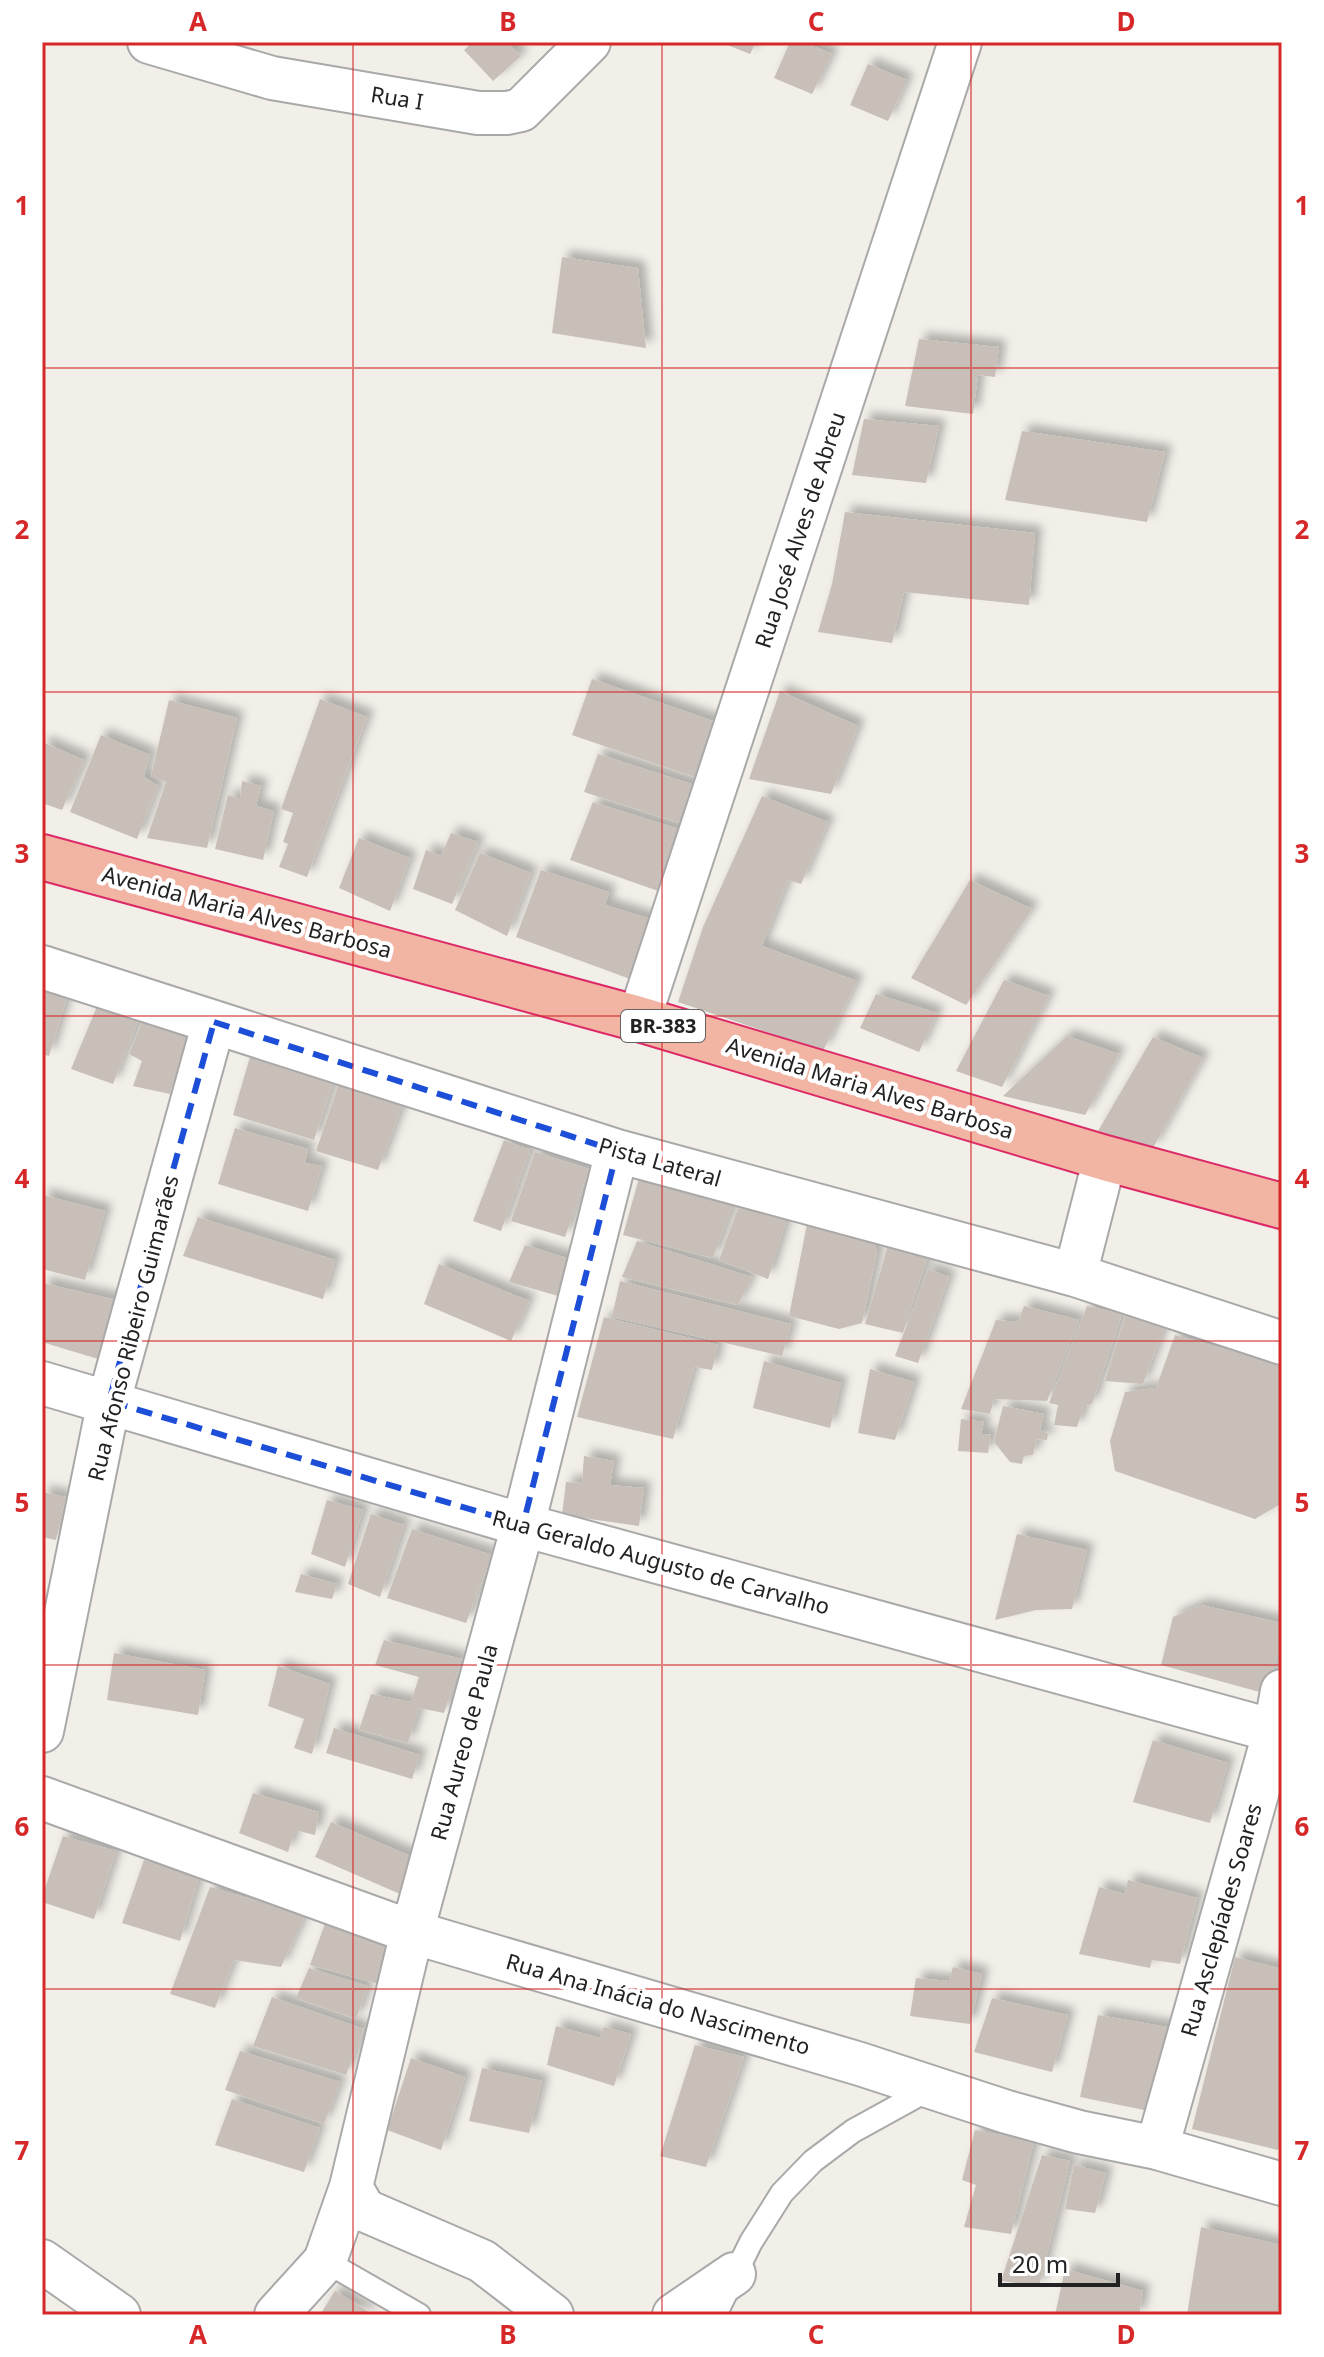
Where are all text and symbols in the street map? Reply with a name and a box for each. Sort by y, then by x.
text: A [189,3,207,39]
text: B [499,3,517,39]
text: C [808,3,824,39]
text: D [1116,3,1136,39]
street label: Rua I [369,78,426,116]
text: 1 [15,187,29,223]
text: 1 [1295,187,1309,223]
street label: Rua José Alves de Abreu [747,408,851,652]
text: 2 [15,511,30,547]
text: 2 [1295,511,1310,547]
text: 3 [15,835,29,871]
text: 3 [1295,835,1309,871]
street label: Avenida Maria Alves Barbosa [99,858,395,964]
road number: BR-383 [621,1010,705,1042]
street label: Avenida Maria Alves Barbosa [723,1029,1017,1145]
street label: Pista Lateral [595,1129,725,1193]
text: 4 [15,1160,30,1196]
text: 4 [1295,1160,1310,1196]
street label: Rua Afonso Ribeiro Guimarães [79,1172,185,1484]
text: 5 [15,1484,29,1520]
text: 5 [1295,1484,1309,1520]
street label: Rua Geraldo Augusto de Carvalho [489,1501,833,1621]
street label: Rua Aureo de Paula [422,1640,504,1843]
street label: Rua Asclepíades Soares [1172,1799,1268,2040]
text: 6 [15,1808,30,1844]
text: 6 [1295,1808,1310,1844]
street label: Rua Ana Inácia do Nascimento [503,1945,814,2061]
text: 7 [15,2132,30,2168]
text: 7 [1295,2132,1310,2168]
scale bar [1000,2237,1118,2287]
text: 20 m [1012,2247,1068,2280]
text: A [189,2316,207,2352]
text: B [499,2316,517,2352]
text: C [808,2316,824,2352]
text: D [1116,2316,1136,2352]

